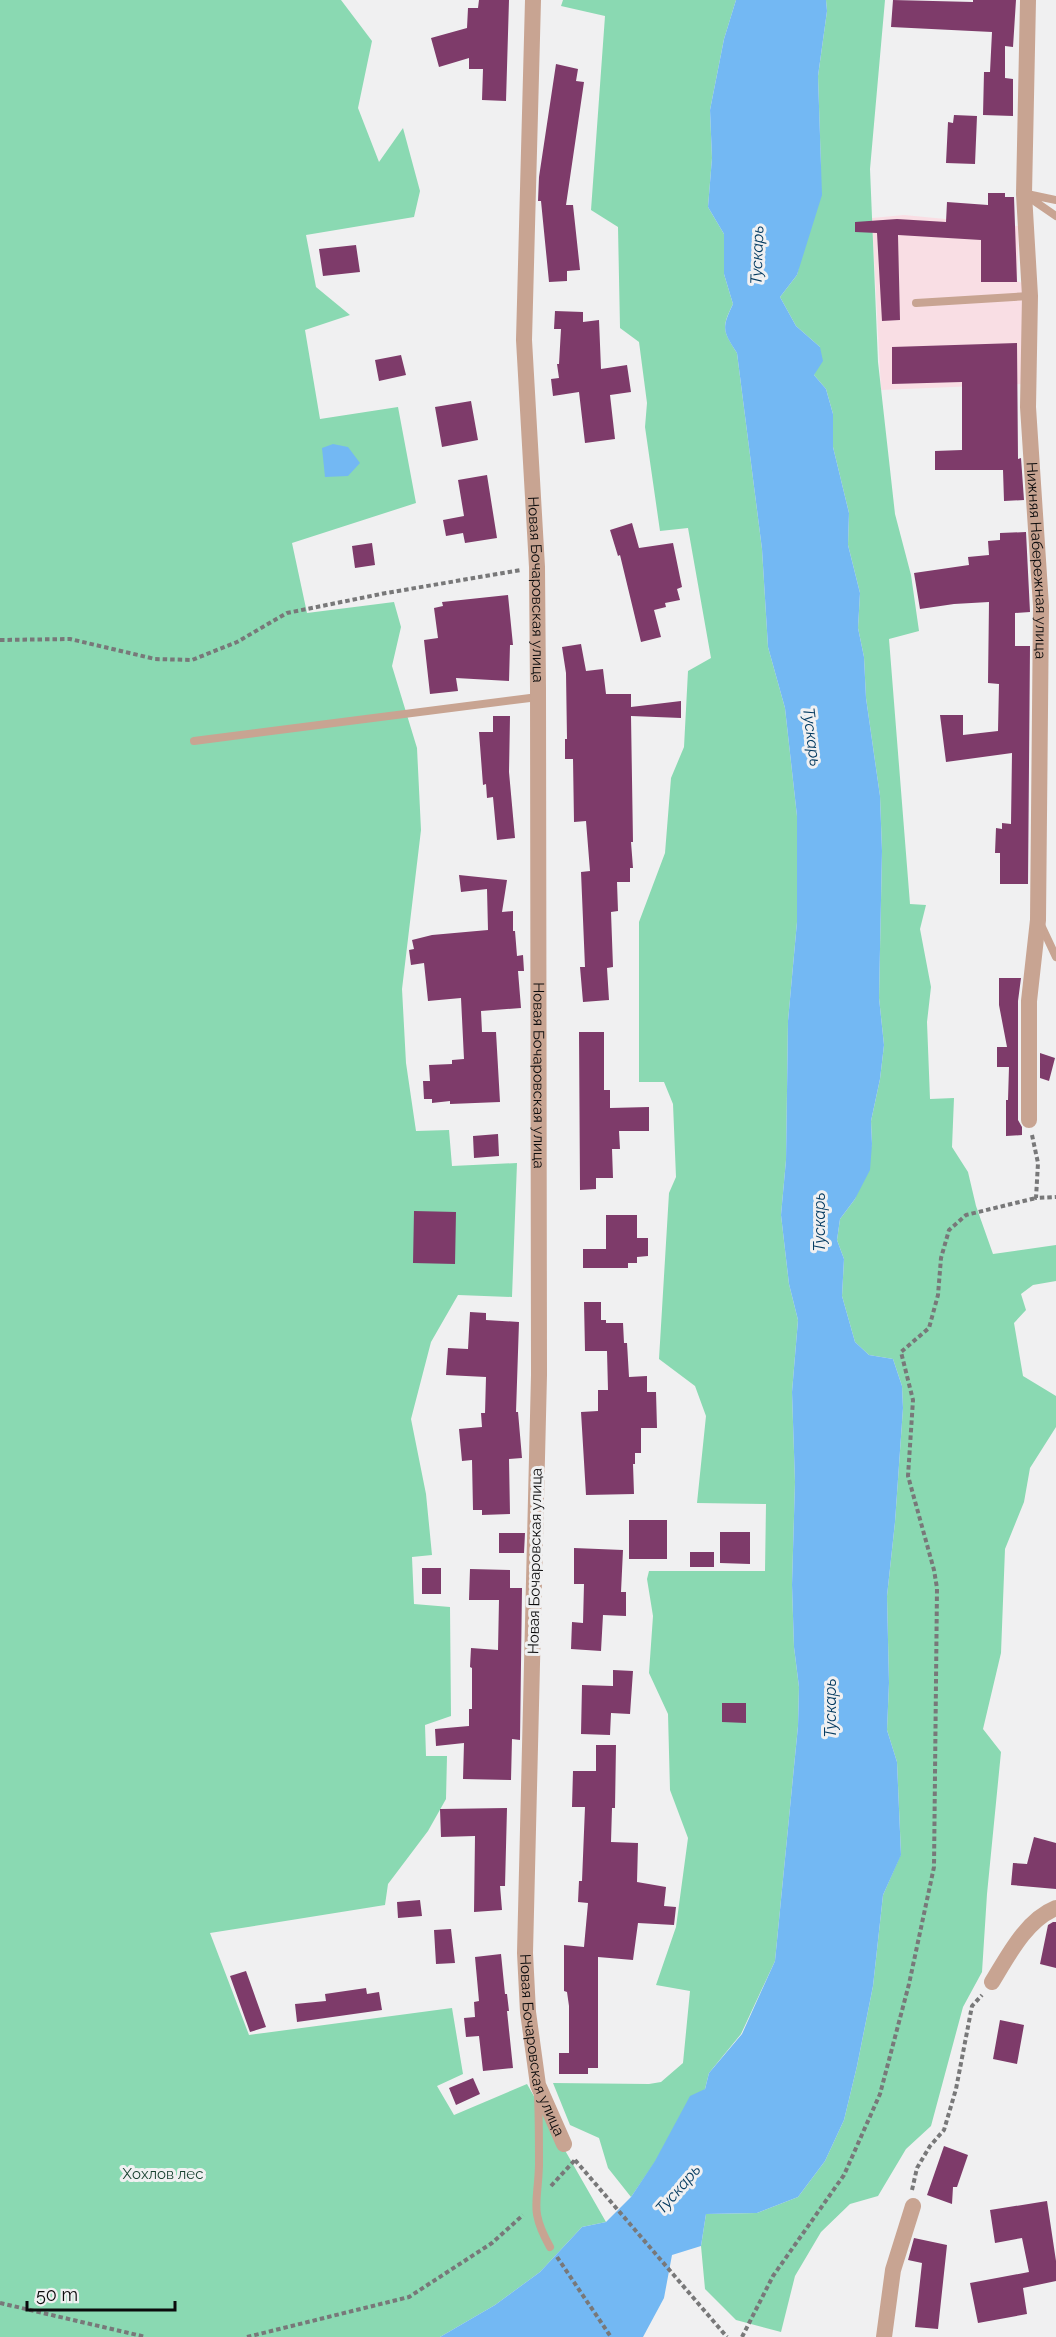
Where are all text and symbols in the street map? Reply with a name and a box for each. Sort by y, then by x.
water label: Тускарь [746,225,768,285]
street label: Нижняя Набережная улица [1023,461,1050,659]
street label: Новая Бочаровская улица [524,496,547,683]
water label: Тускарь [799,706,825,768]
street label: Новая Бочаровская улица [529,982,548,1169]
water label: Тускарь [810,1192,829,1252]
street label: Новая Бочаровская улица [524,1468,546,1654]
water label: Тускарь [821,1678,840,1738]
street label: Новая Бочаровская улица [516,1954,568,2139]
water label: Тускарь [651,2160,705,2218]
park label: Хохлов лес [123,2165,203,2183]
scale bar [27,2274,176,2312]
text: 50 m [36,2284,78,2305]

